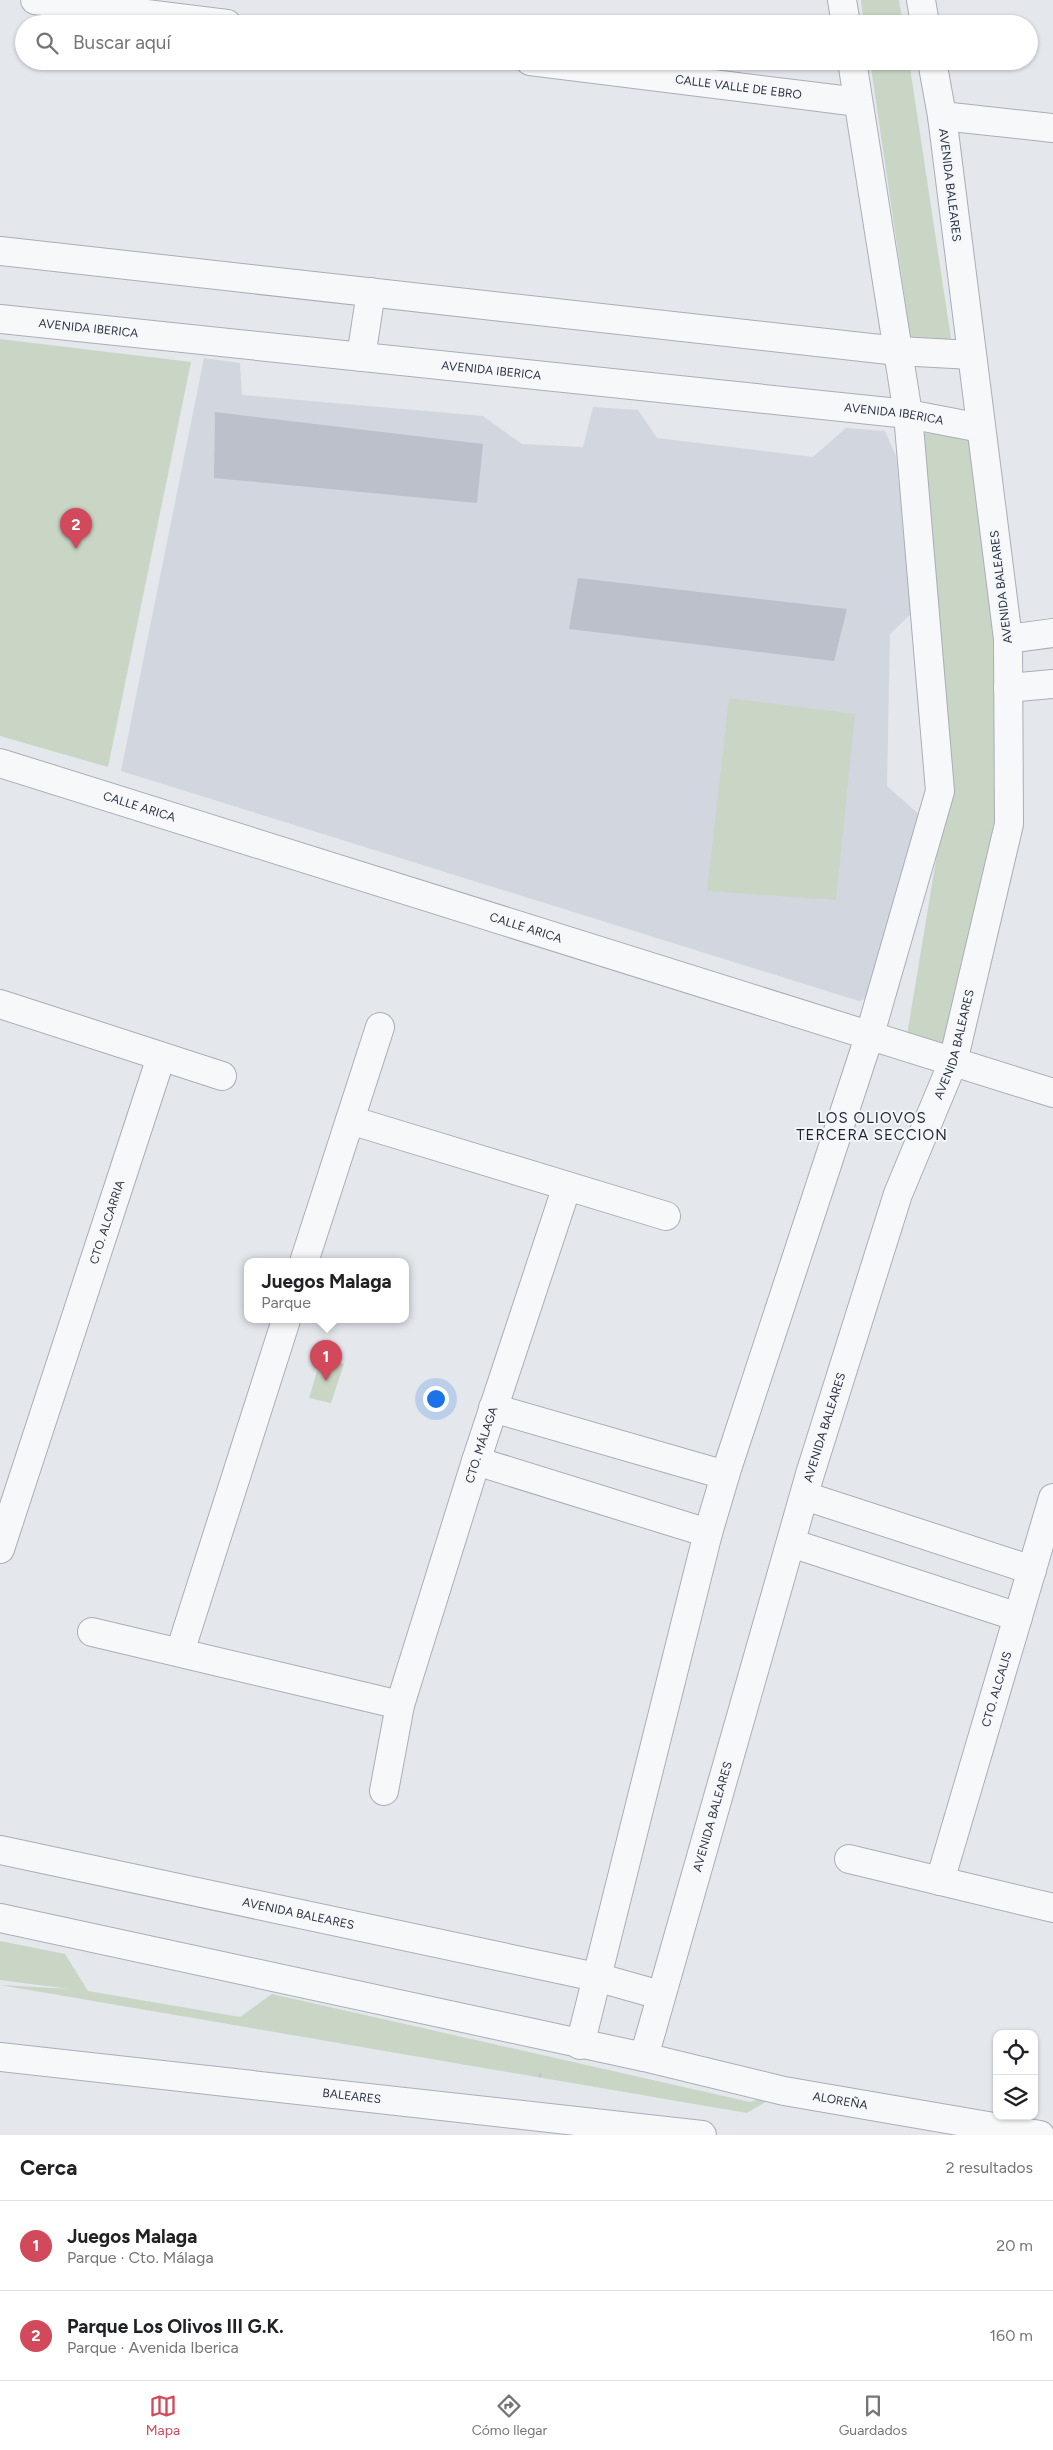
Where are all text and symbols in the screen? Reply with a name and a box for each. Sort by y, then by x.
search box [15,15,1038,70]
icon: search [33,29,61,57]
text: Buscar aquí [73,31,171,54]
street label: CALLE VALLE DE EBRO [674,72,802,102]
street label: AVENIDA BALEARES [936,128,964,242]
street label: AVENIDA IBERICA [38,316,139,340]
street label: AVENIDA IBERICA [441,358,542,383]
street label: AVENIDA IBERICA [844,400,945,428]
pin: 2 [60,508,92,549]
street label: AVENIDA BALEARES [987,530,1015,644]
street label: CALLE ARICA [101,789,177,825]
street label: CALLE ARICA [488,910,564,946]
street label: AVENIDA BALEARES [931,988,977,1101]
district label: LOS OLIOVOS TERCERA SECCION [796,1109,948,1144]
street label: CTO. ALCARRIA [87,1178,127,1266]
popup [244,1258,409,1323]
text: Juegos Malaga [261,1270,392,1293]
text: Parque [261,1293,311,1312]
pin: 1 [310,1340,342,1381]
street label: AVENIDA BALEARES [801,1371,848,1484]
your location [423,1386,449,1412]
street label: CTO. MÁLAGA [463,1405,500,1485]
street label: CTO. ALCALIS [979,1650,1014,1729]
street label: AVENIDA BALEARES [690,1760,735,1873]
street label: AVENIDA BALEARES [241,1895,355,1932]
map controls [993,2030,1038,2120]
button: locate [993,2030,1038,2075]
button: layers [993,2075,1038,2120]
street label: BALEARES [322,2086,382,2106]
street label: ALOREÑA [812,2089,869,2112]
text: Cerca [20,2155,77,2180]
text: 2 resultados [946,2158,1033,2177]
text: Juegos Malaga [67,2225,197,2248]
text: 1 [33,2236,39,2255]
text: 20 m [996,2236,1033,2255]
text: Parque · Cto. Málaga [67,2248,214,2267]
text: Parque Los Olivos III G.K. [67,2315,284,2338]
text: 2 [31,2326,41,2345]
text: 160 m [990,2326,1033,2345]
text: Parque · Avenida Iberica [67,2338,239,2357]
tab: Mapa [146,2392,180,2439]
tab: Cómo llegar [472,2392,547,2439]
tab: Guardados [839,2392,907,2439]

